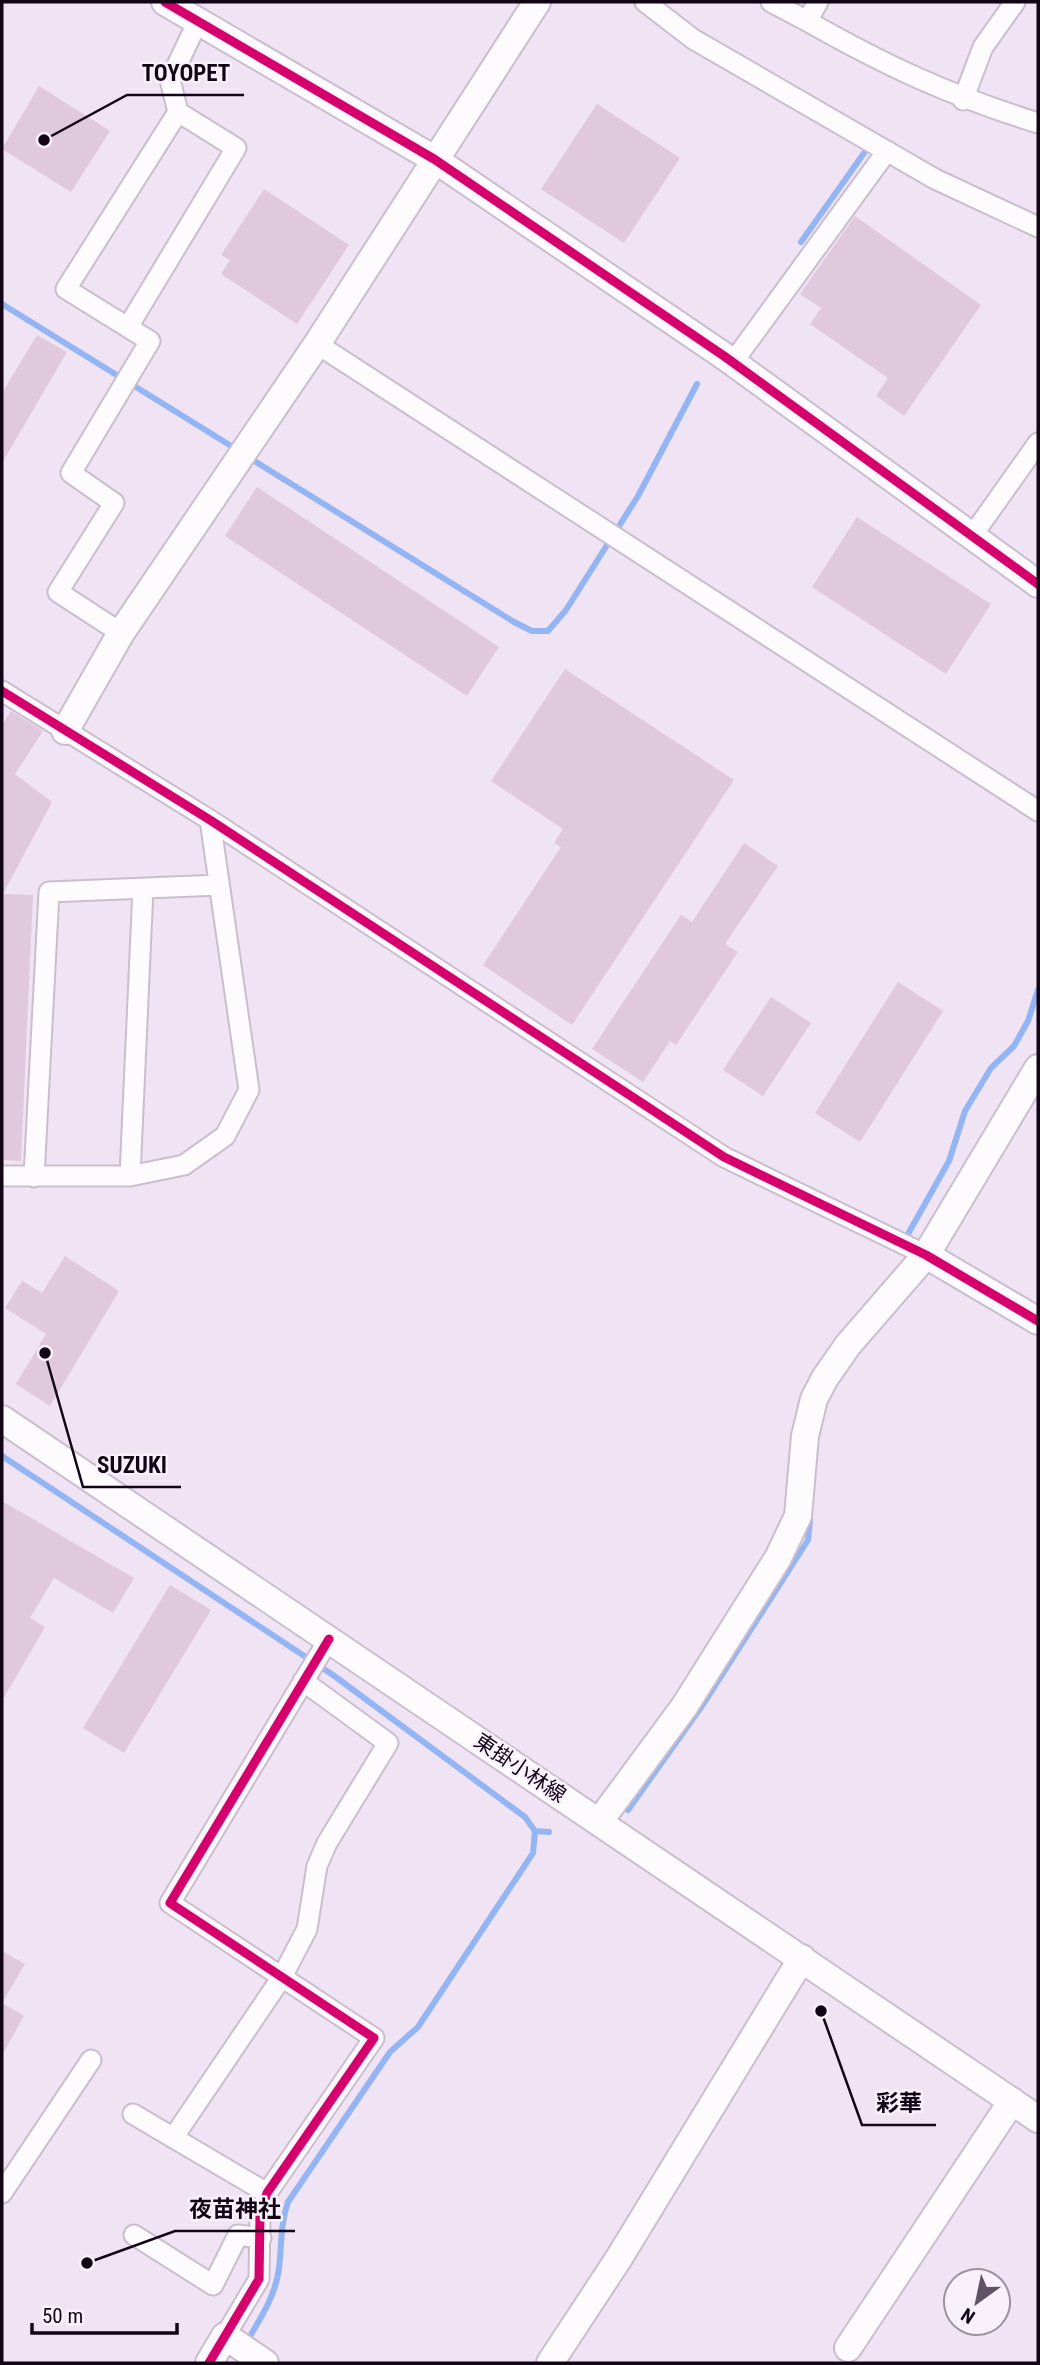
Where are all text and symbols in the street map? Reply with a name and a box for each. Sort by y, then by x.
callout: TOYOPET [127,51,244,95]
text: TOYOPET [142,60,230,87]
callout: SUZUKI [83,1443,181,1487]
text: SUZUKI [97,1452,167,1479]
street label: 東掛小林線 [470,1729,570,1807]
callout: 彩華 [862,2081,936,2125]
text: 彩華 [876,2090,922,2117]
callout: 夜苗神社 [175,2187,295,2231]
text: 夜苗神社 [189,2196,281,2223]
north arrow [942,2267,1012,2337]
scale bar [32,2292,177,2336]
text: N [957,2303,979,2329]
text: 50 m [42,2304,83,2328]

